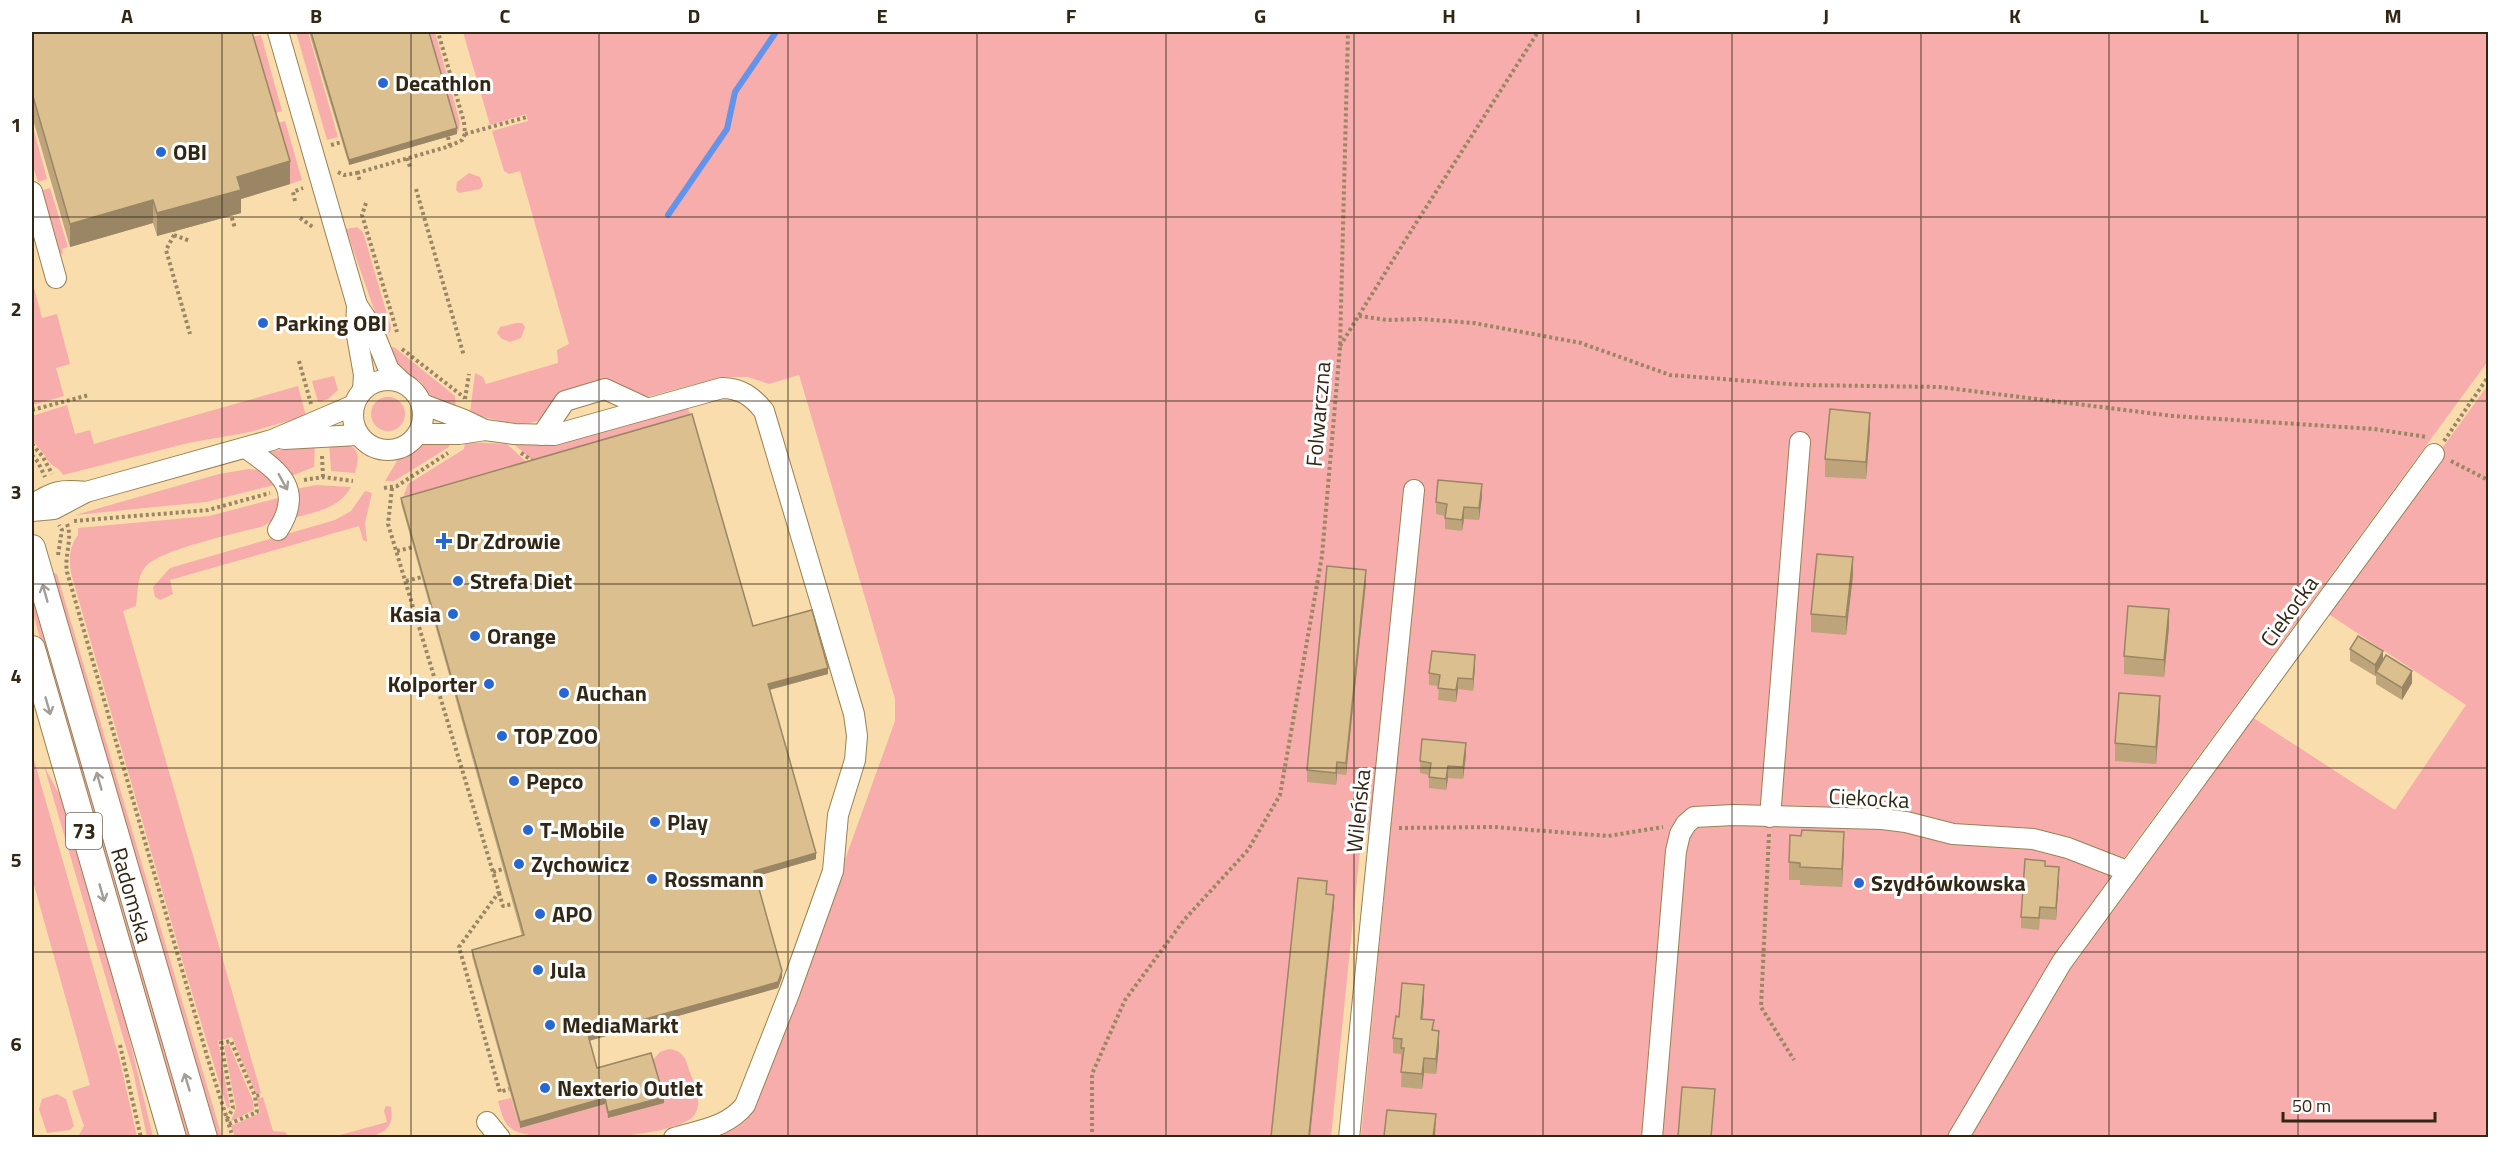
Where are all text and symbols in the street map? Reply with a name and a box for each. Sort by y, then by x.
text: A [121,0,133,31]
text: B [310,0,322,31]
text: C [500,0,511,31]
text: D [688,0,700,31]
text: E [876,0,888,31]
text: F [1066,0,1077,31]
text: G [1254,0,1266,31]
text: H [1442,0,1456,31]
text: I [1635,0,1641,31]
text: J [1823,0,1829,31]
text: K [2009,0,2021,31]
text: L [2199,0,2209,31]
text: M [2384,0,2402,31]
place label: Decathlon [395,66,491,100]
marker: Decathlon [376,76,390,90]
text: 1 [10,109,22,140]
place label: OBI [173,135,207,169]
marker: OBI [154,145,168,159]
text: 2 [10,293,22,324]
place label: Parking OBI [275,306,387,340]
marker: Parking OBI [256,316,270,330]
street label: Folwarczna [1296,360,1340,468]
one-way arrow [277,473,289,490]
text: 3 [10,476,22,507]
place label: Dr Zdrowie [456,524,560,558]
marker: Dr Zdrowie [437,534,451,548]
place label: Strefa Diet [470,564,572,598]
street label: Ciekocka [2251,568,2327,654]
marker: Strefa Diet [451,574,465,588]
one-way arrow [39,584,50,603]
place label: Kasia [390,597,441,631]
marker: Kasia [446,607,460,621]
place label: Orange [487,619,556,653]
marker: Orange [468,629,482,643]
text: 4 [10,660,22,691]
place label: Kolporter [387,667,477,701]
place label: Auchan [576,676,647,710]
marker: Kolporter [482,677,496,691]
marker: Auchan [557,686,571,700]
one-way arrow [43,696,54,715]
place label: TOP ZOO [514,719,598,753]
marker: TOP ZOO [495,729,509,743]
place label: Pepco [526,764,584,798]
street label: Wileńska [1337,767,1379,855]
one-way arrow [93,772,104,791]
marker: Pepco [507,774,521,788]
street label: Ciekocka [1828,779,1910,817]
place label: Play [667,805,708,839]
road number: 73 [66,813,102,849]
place label: T-Mobile [540,813,625,847]
marker: Play [648,815,662,829]
marker: T-Mobile [521,823,535,837]
street label: Radomska [102,843,162,947]
text: 5 [10,844,22,875]
place label: Zychowicz [531,847,630,881]
marker: Zychowicz [512,857,526,871]
place label: Rossmann [664,862,764,896]
place label: Szydłówkowska [1871,866,2026,900]
marker: Rossmann [645,872,659,886]
marker: Szydłówkowska [1852,876,1866,890]
one-way arrow [97,883,108,902]
place label: APO [552,897,593,931]
marker: APO [533,907,547,921]
place label: Jula [550,953,586,987]
marker: Jula [531,963,545,977]
place label: MediaMarkt [562,1008,679,1042]
marker: MediaMarkt [543,1018,557,1032]
text: 6 [10,1028,22,1059]
place label: Nexterio Outlet [557,1071,703,1105]
one-way arrow [181,1072,192,1091]
marker: Nexterio Outlet [538,1081,552,1095]
scale bar [2283,1085,2434,1123]
text: 50 m [2292,1092,2331,1119]

